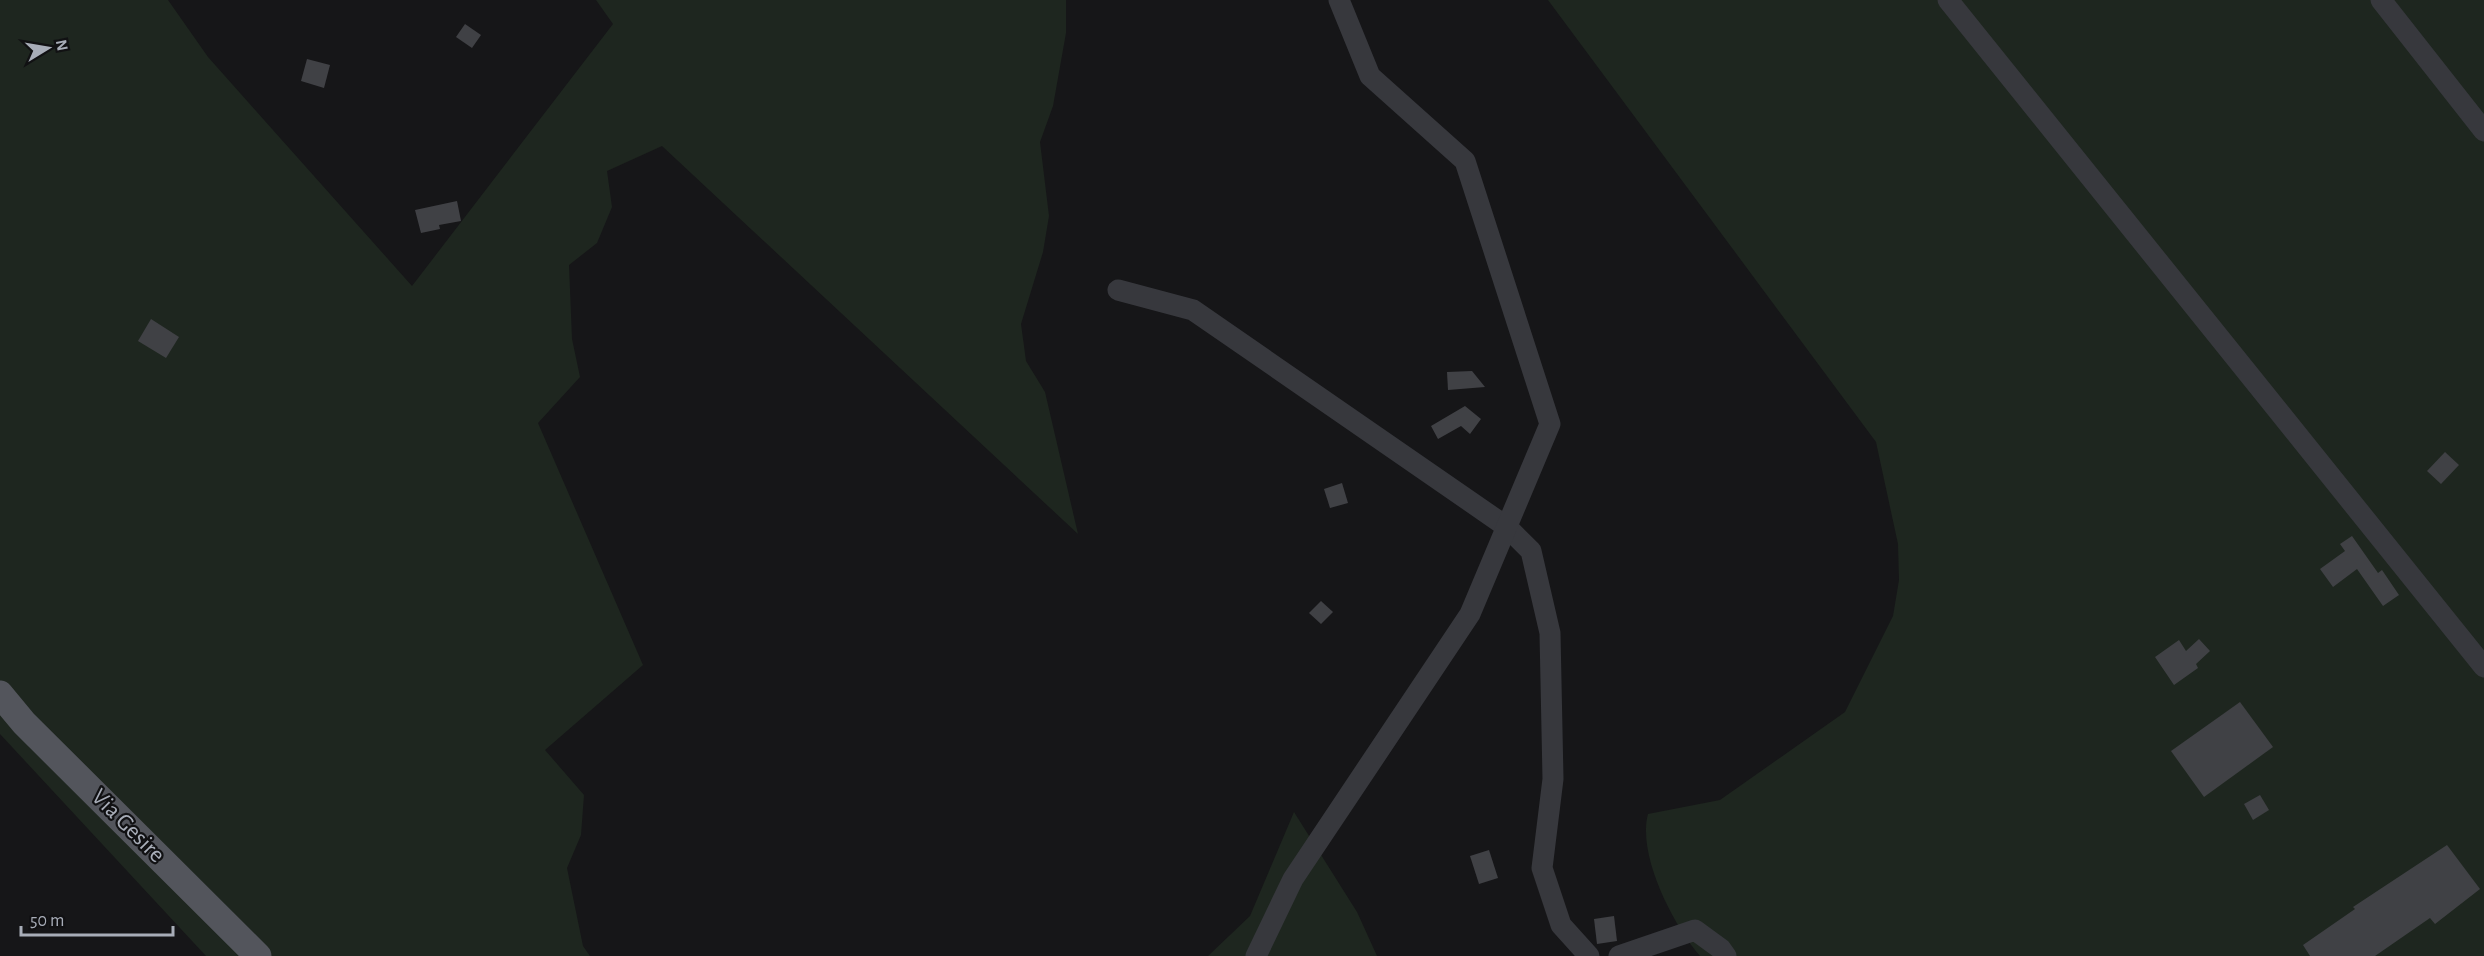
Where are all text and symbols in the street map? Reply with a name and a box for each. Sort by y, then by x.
north arrow [18,18,78,78]
text: N [53,38,71,52]
street label: Via Gesire [87,785,169,867]
scale bar [21,899,172,937]
text: 50 m [30,912,64,930]

